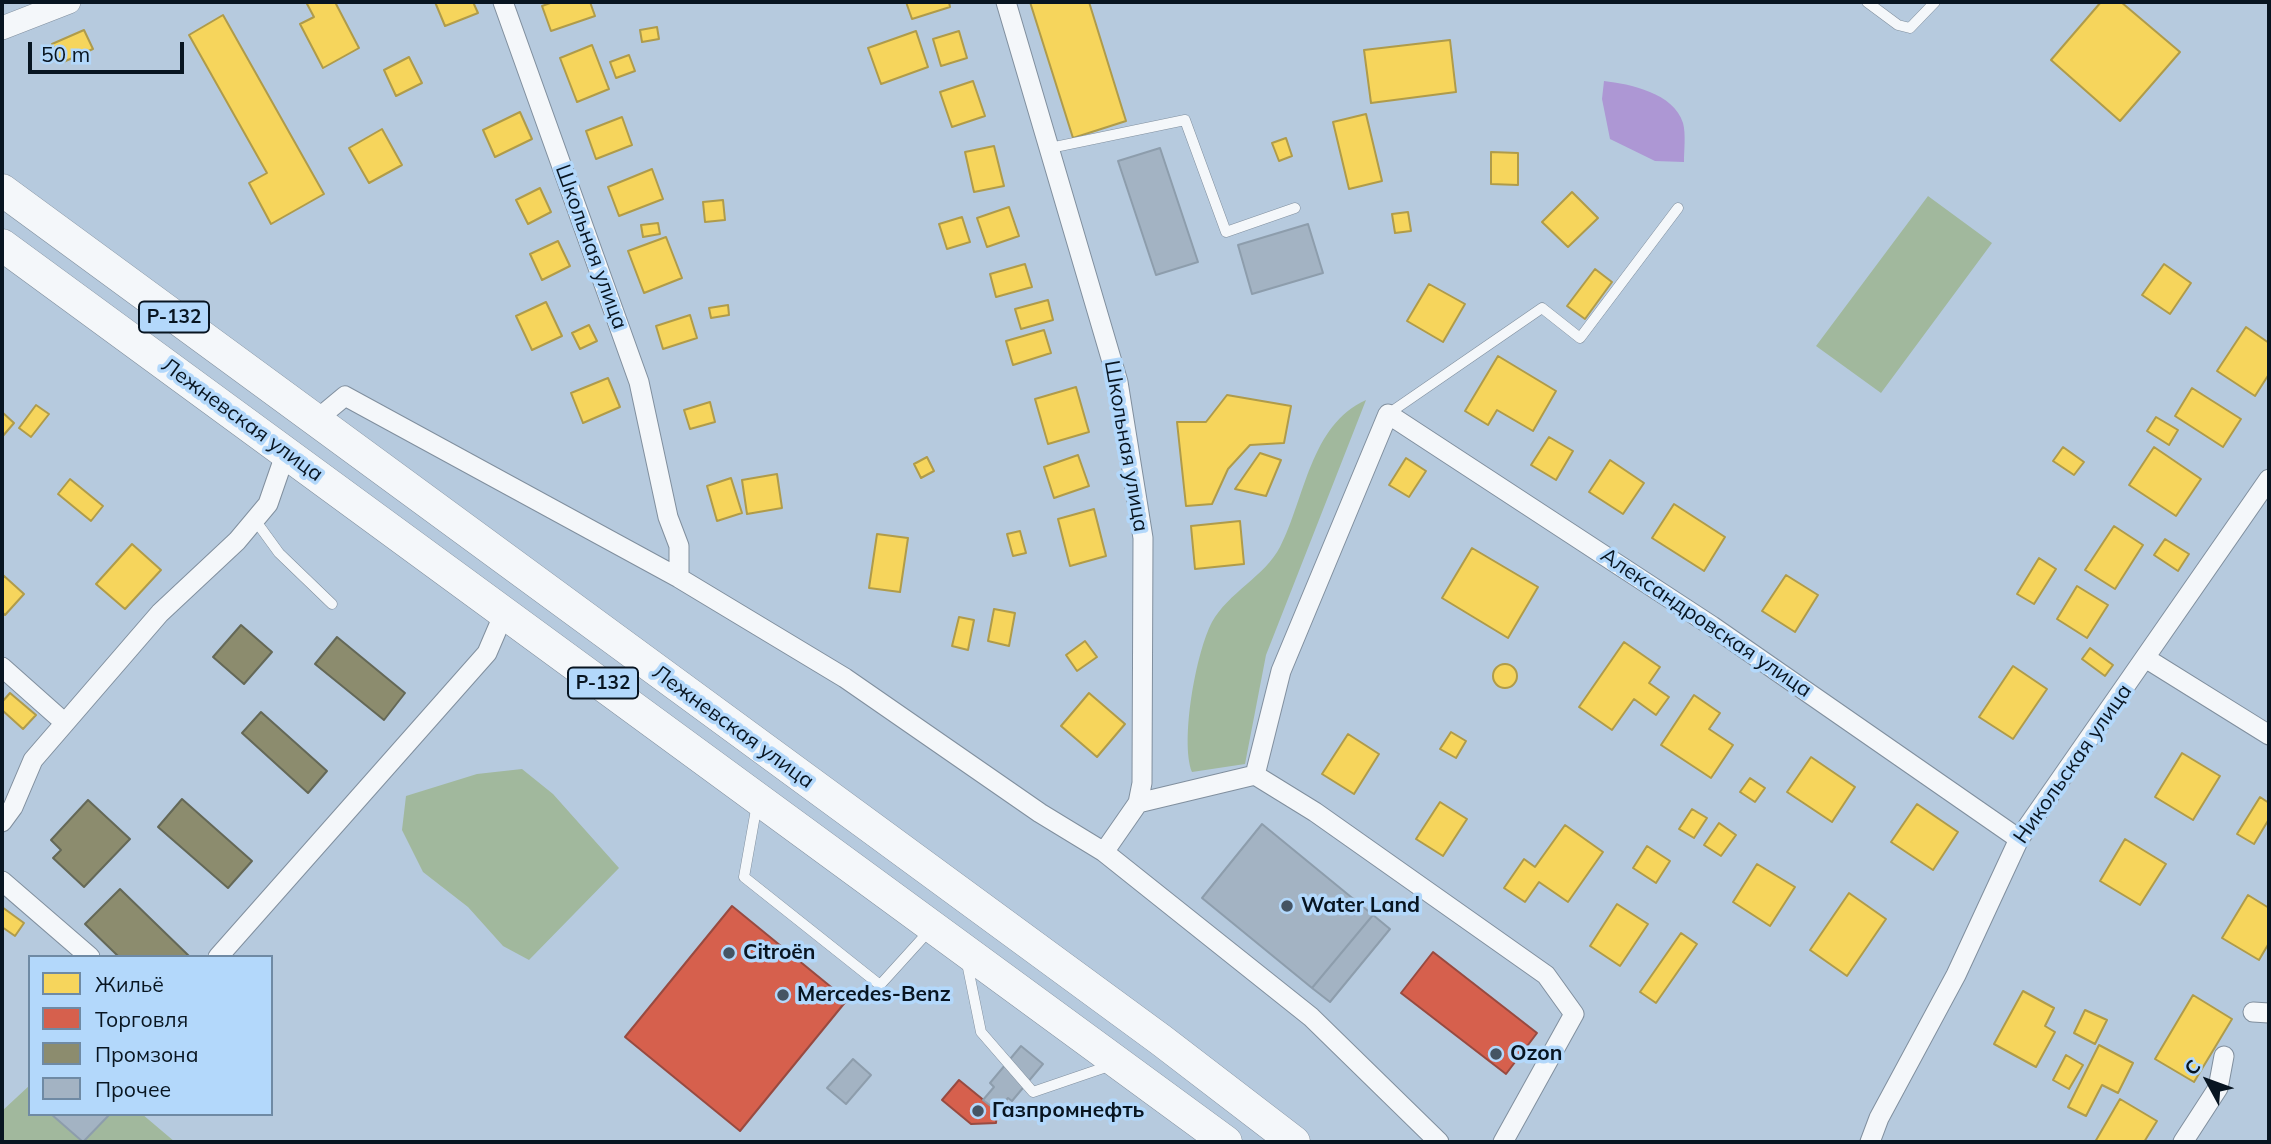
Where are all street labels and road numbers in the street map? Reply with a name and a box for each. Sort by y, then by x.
street label: Школьная улица [550,161,632,333]
road number: Р-132 [139,302,209,332]
street label: Лежневская улица [156,353,328,487]
street label: Школьная улица [1099,358,1153,534]
street label: Александровская улица [1596,543,1816,703]
street label: Лежневская улица [647,660,819,794]
road number: Р-132 [568,668,638,698]
street label: Никольская улица [2009,680,2137,848]

